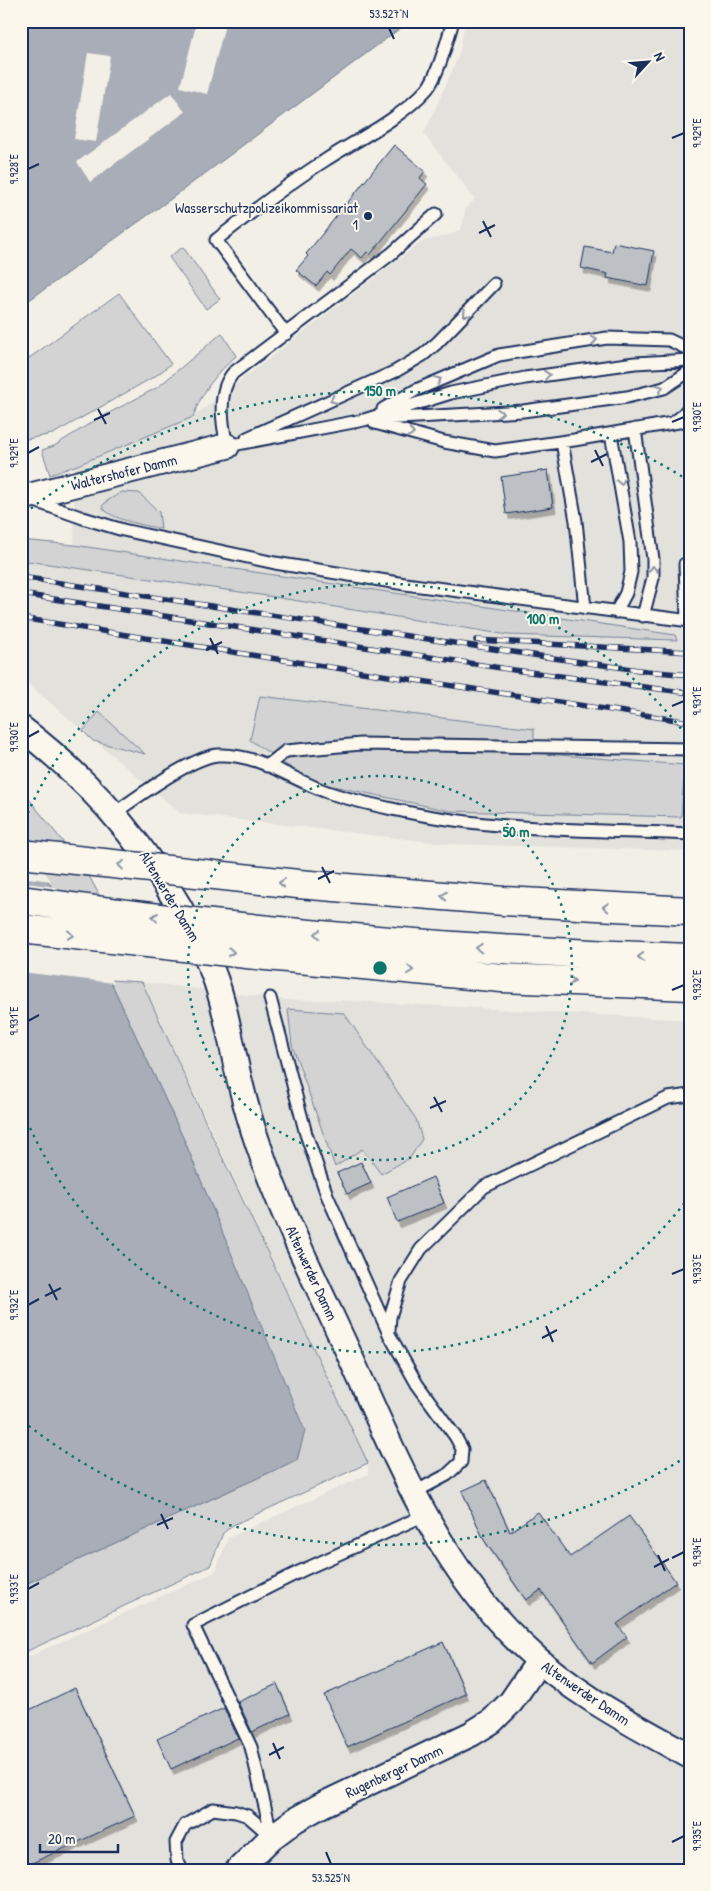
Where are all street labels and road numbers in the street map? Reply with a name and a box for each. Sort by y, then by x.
street label: Waltershofer Damm [69,449,179,495]
street label: Altenwerder Damm [135,847,205,945]
street label: Altenwerder Damm [281,1222,343,1324]
street label: Altenwerder Damm [538,1656,634,1730]
street label: Rugenberger Damm [342,1739,446,1803]

